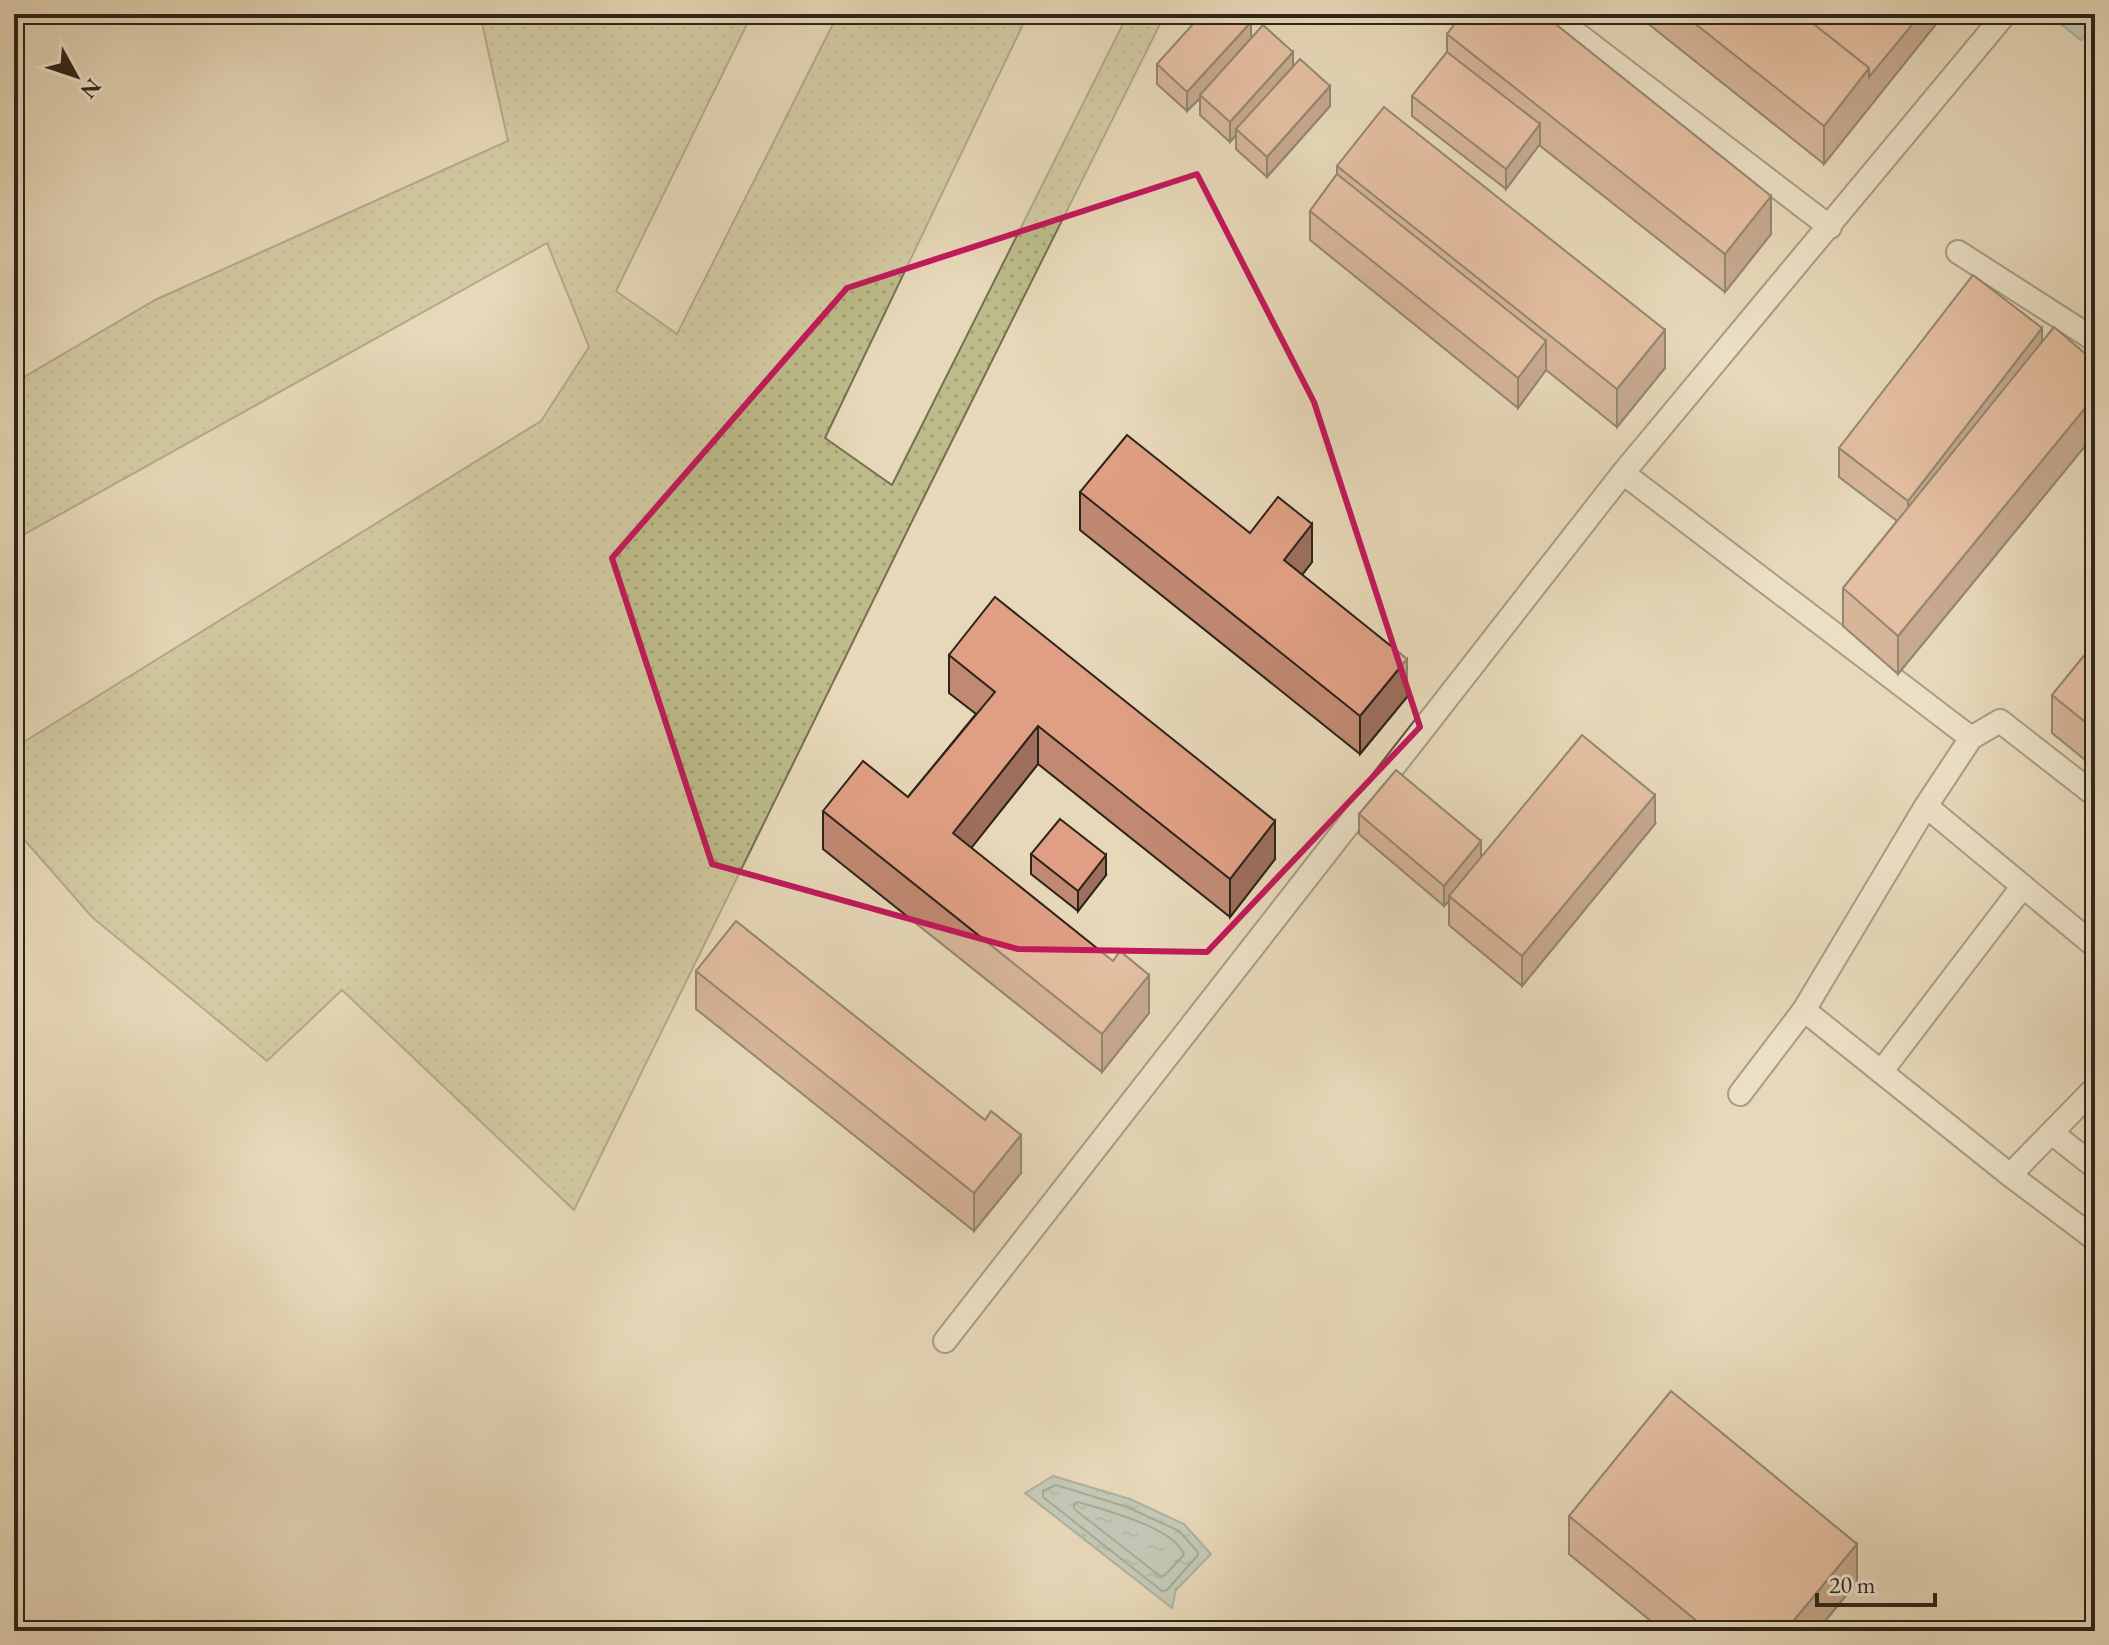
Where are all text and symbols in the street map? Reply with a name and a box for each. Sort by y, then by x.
north arrow [36,36,116,116]
text: N [74,72,108,105]
scale bar [1817,1557,1935,1607]
text: 20 m [1829,1569,1876,1600]

